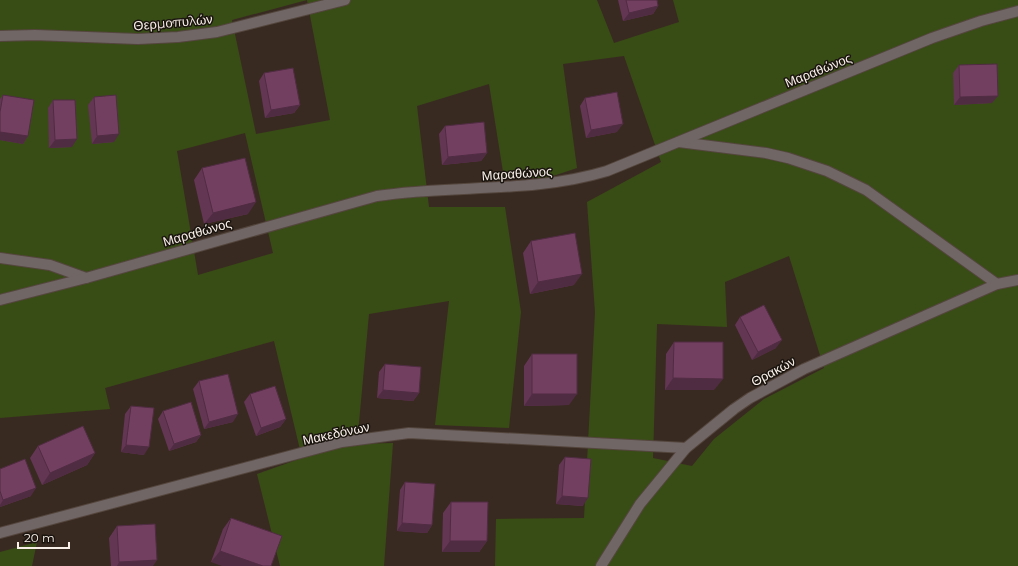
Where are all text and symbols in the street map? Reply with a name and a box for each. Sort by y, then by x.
street label: Θερμοπυλών [133,11,213,33]
street label: Μαραθώνος [782,49,854,91]
street label: Μαραθώνος [481,163,553,183]
street label: Μαραθώνος [161,215,233,249]
street label: Θρακών [748,353,798,389]
street label: Μακεδόνων [301,418,371,448]
scale bar [18,524,69,550]
text: 20 m [24,530,55,545]

